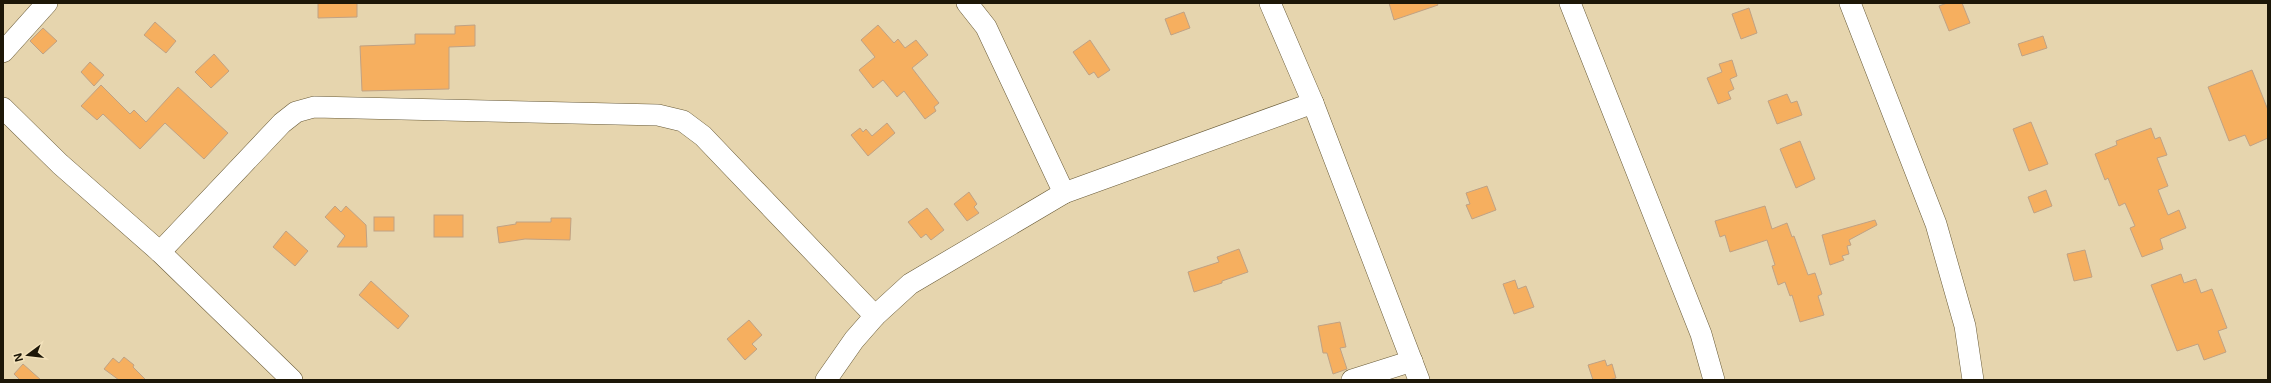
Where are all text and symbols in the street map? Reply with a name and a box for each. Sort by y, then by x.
north arrow [8,335,48,375]
text: N [10,352,26,363]

